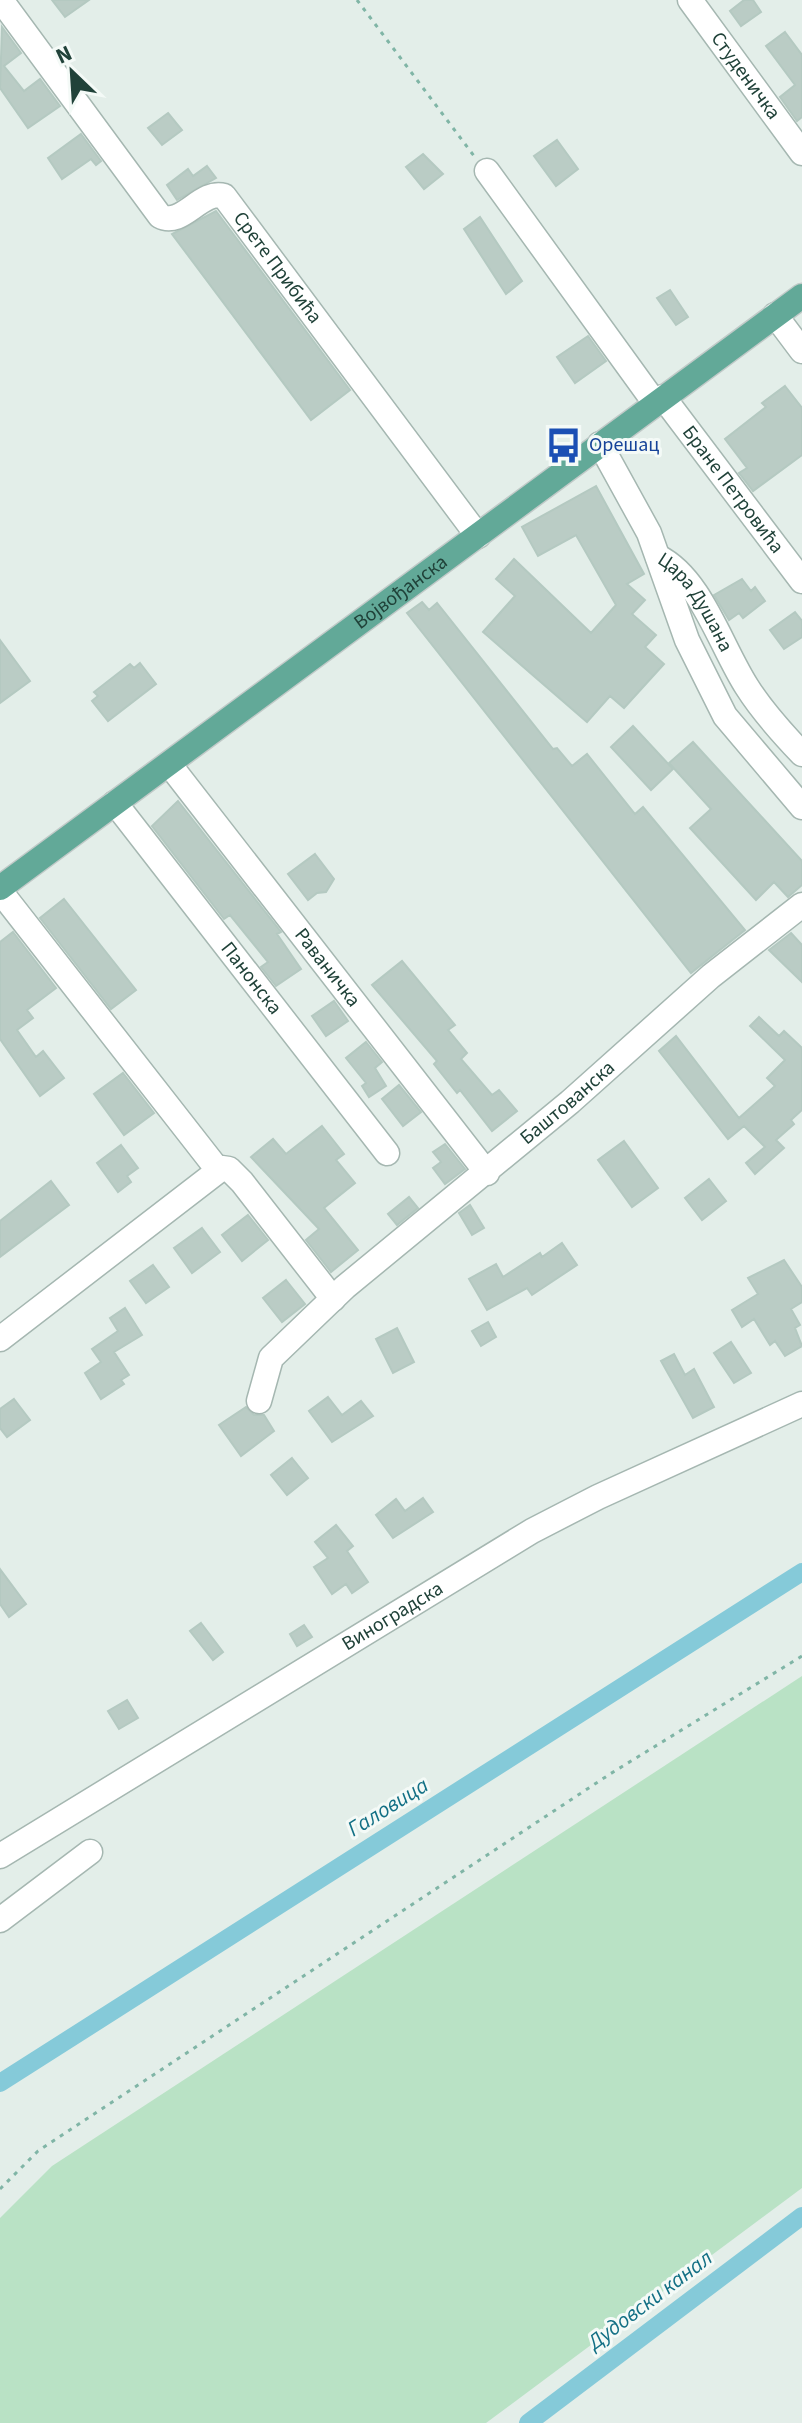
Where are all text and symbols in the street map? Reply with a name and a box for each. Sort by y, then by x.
street label: Студеничка [704,26,787,125]
north arrow [32,32,112,112]
text: N [51,37,77,72]
street label: Срете Прибића [226,206,329,329]
street label: Бране Петровића [675,420,790,559]
bus stop icon: Орешац [544,426,582,464]
place label: Орешац [589,431,660,459]
street label: Цара Душана [652,546,740,657]
street label: Војвођанска [348,548,453,636]
street label: Раваничка [288,922,367,1013]
street label: Панонска [214,936,288,1021]
street label: Баштованска [514,1054,621,1152]
street label: Виноградска [337,1575,448,1658]
water label: Галовица [341,1769,435,1845]
water label: Дудовски канал [579,2242,719,2359]

